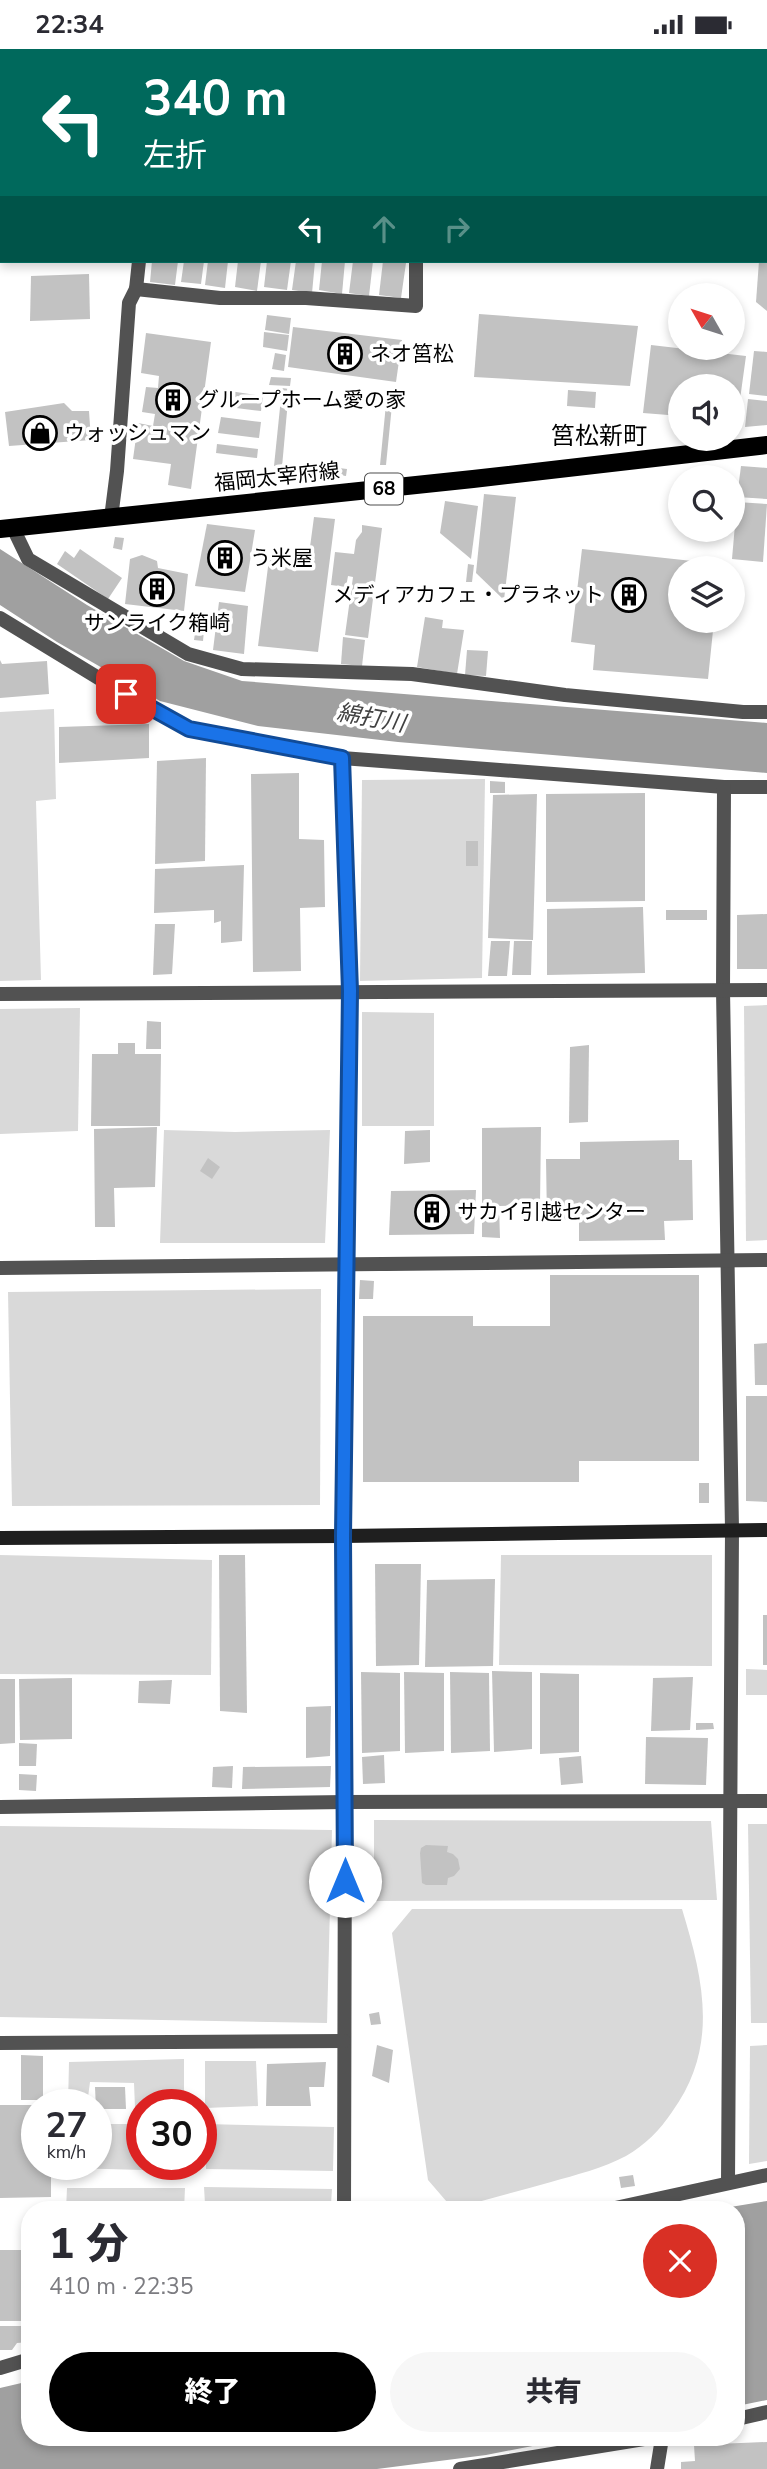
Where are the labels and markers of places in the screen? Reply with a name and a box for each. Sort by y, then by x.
building icon: ネオ筥松 [326,335,364,373]
place label: ネオ筥松 [370,340,454,368]
building icon: グループホーム愛の家 [154,381,192,419]
place label: グループホーム愛の家 [198,386,406,414]
shop icon: ウォッシュマン [21,414,59,452]
place label: ウォッシュマン [64,419,211,447]
building icon: う米屋 [206,539,244,577]
place label: う米屋 [250,544,313,572]
building icon: サンライク箱崎 [138,570,176,608]
building icon: メディアカフェ・プラネット [610,576,648,614]
place label: メディアカフェ・プラネット [332,581,604,609]
place label: サンライク箱崎 [84,609,230,637]
pin [96,664,156,724]
building icon: サカイ引越センター [413,1193,451,1231]
place label: サカイ引越センター [457,1198,646,1226]

